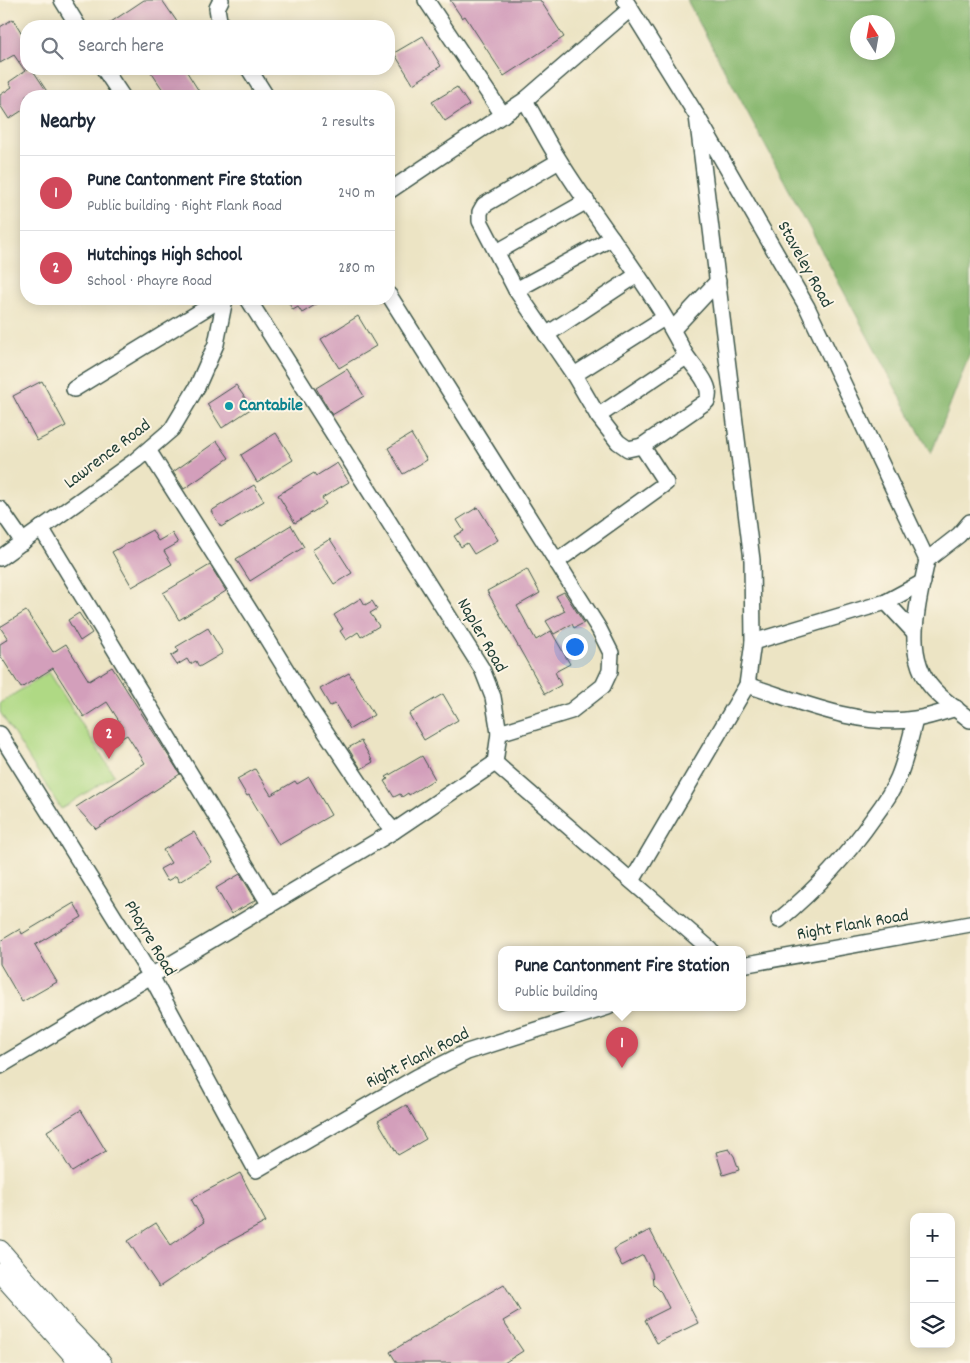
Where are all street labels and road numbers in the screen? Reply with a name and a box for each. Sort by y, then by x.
street label: Staveley Road [770,217,838,313]
street label: Lawrence Road [59,414,157,496]
street label: Napler Road [450,594,512,678]
street label: Phayre Road [117,896,181,982]
street label: Right Flank Road [795,904,911,948]
street label: Right Flank Road [362,1022,474,1096]

